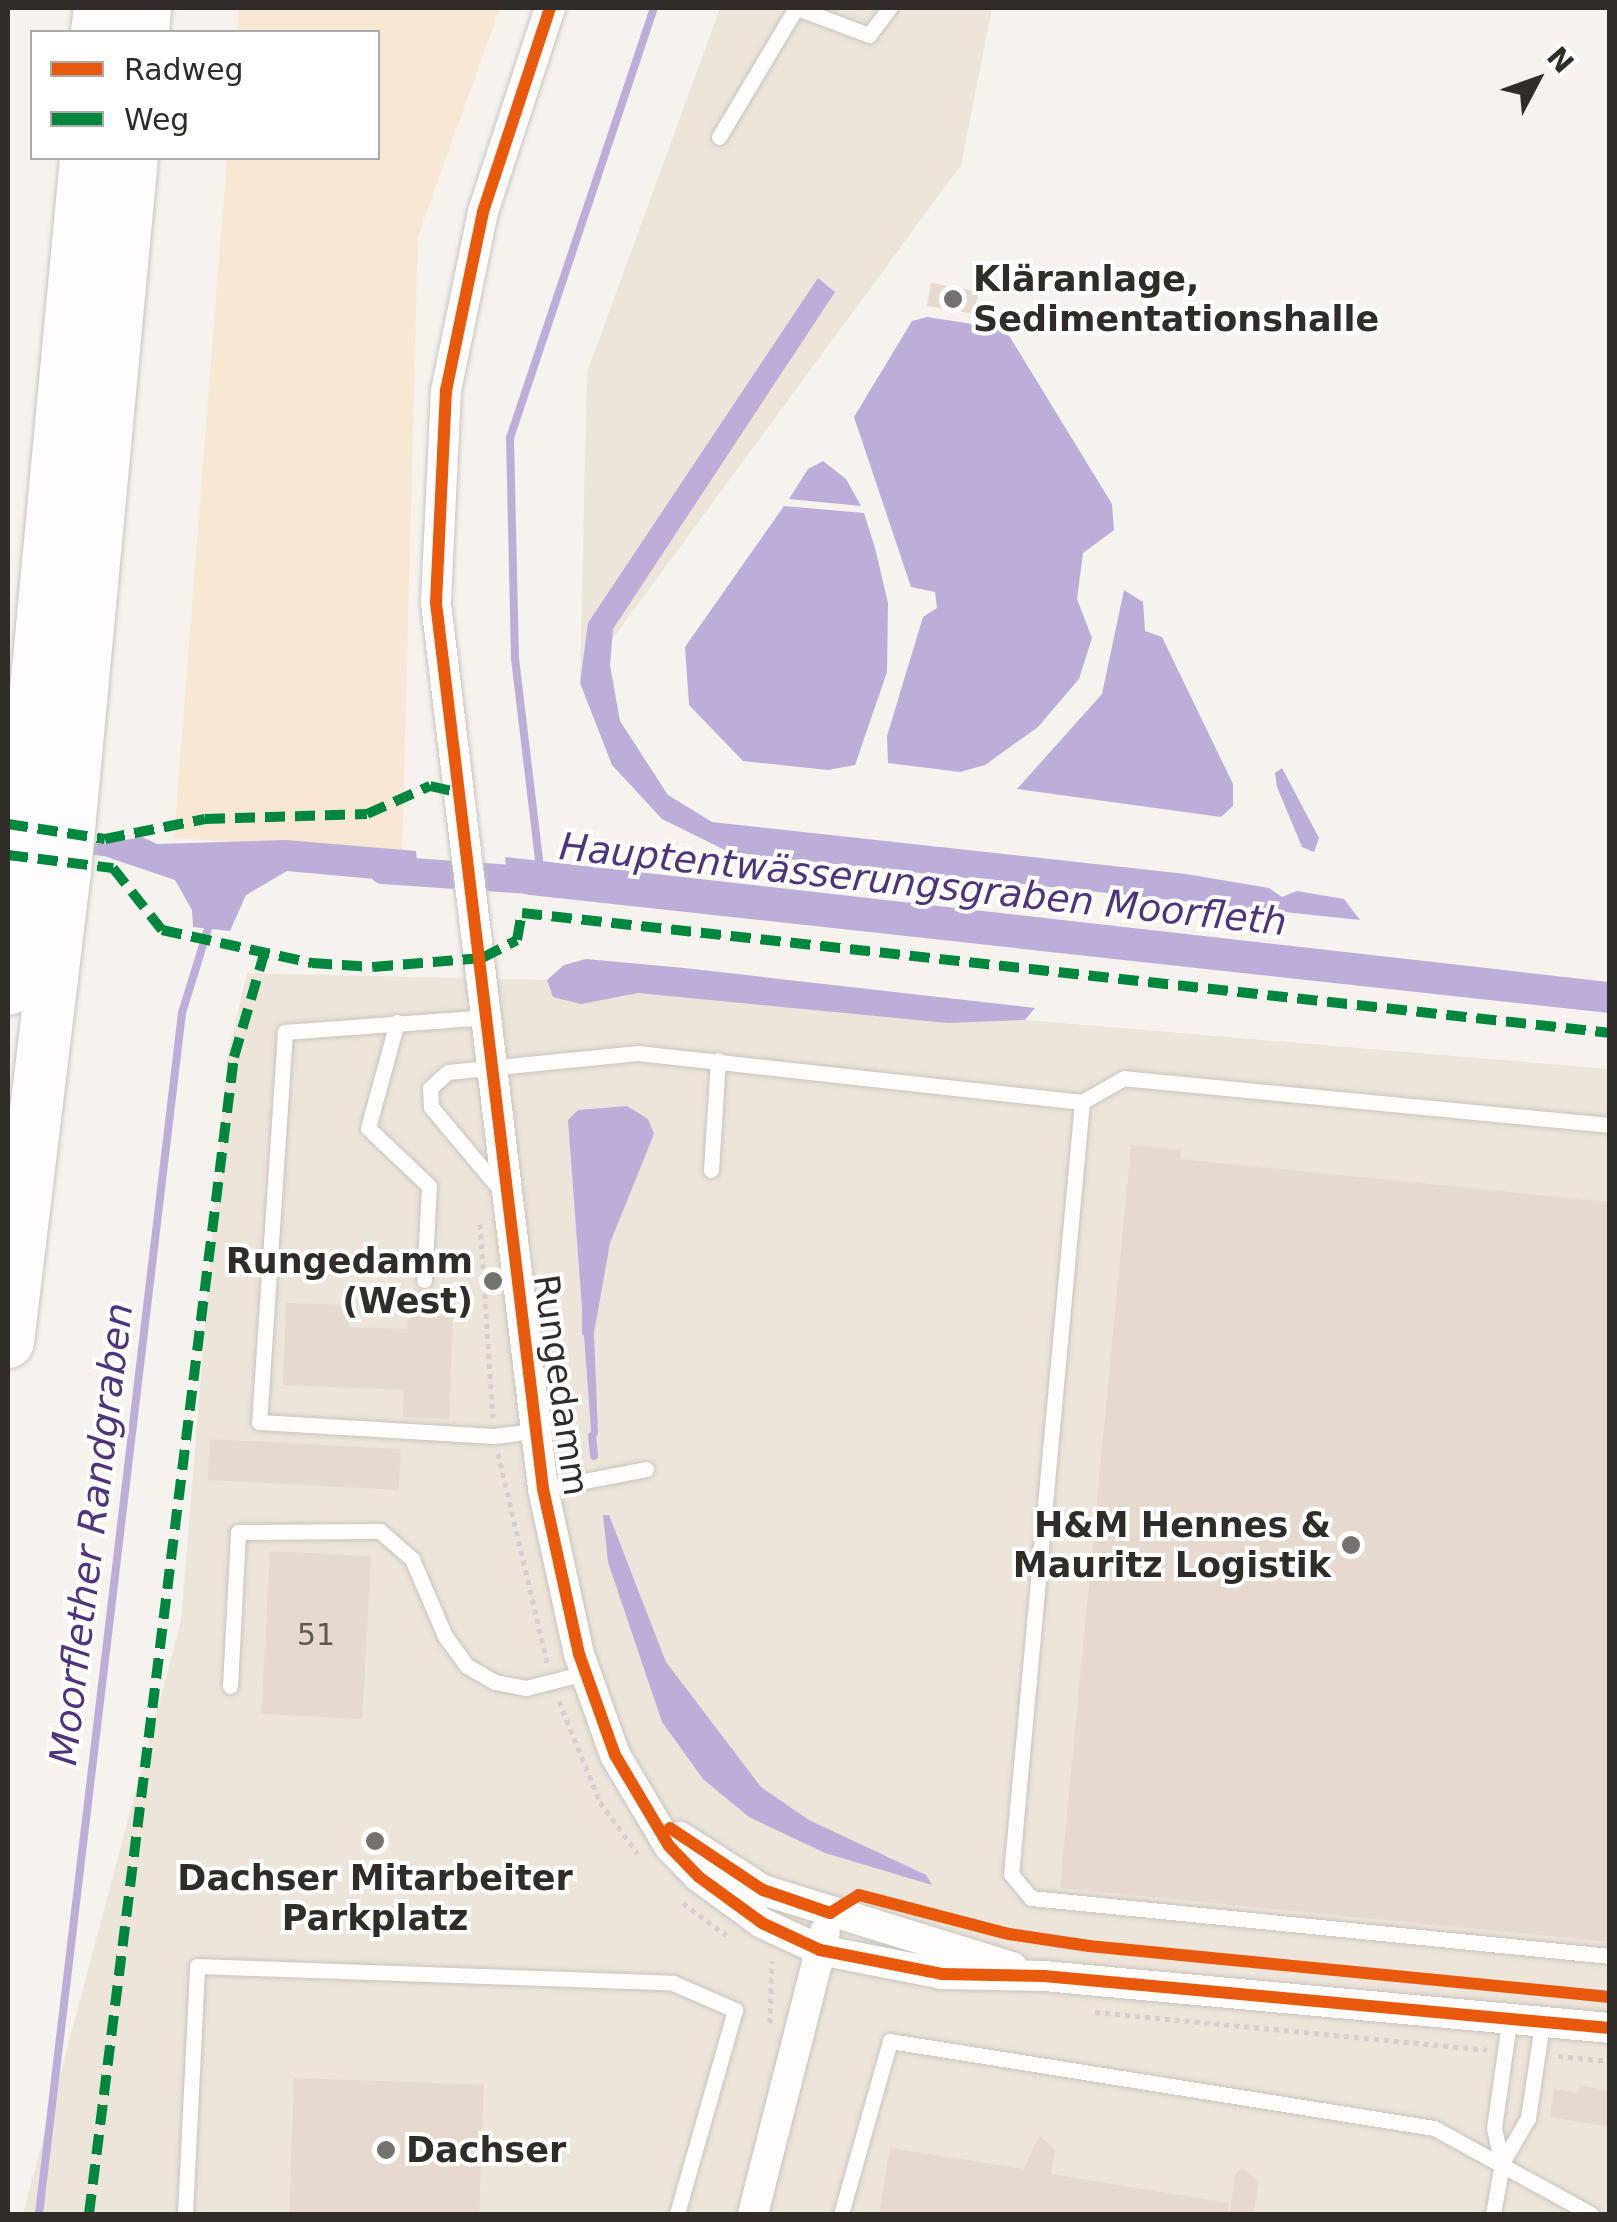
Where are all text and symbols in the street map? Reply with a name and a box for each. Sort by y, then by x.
legend [30,30,380,160]
north arrow [1487,30,1587,130]
text: N [1540,40,1580,80]
text: Radweg [124,52,244,87]
text: Weg [124,102,189,137]
place label: Kläranlage, Sedimentationshalle [973,258,1379,340]
marker: Kläranlage, Sedimentationshalle [942,288,964,310]
water label: Hauptentwässerungsgraben Moorfleth [557,824,1289,946]
place label: Rungedamm (West) [226,1240,473,1322]
marker: Rungedamm (West) [482,1270,504,1292]
street label: Rungedamm [525,1272,597,1498]
water label: Moorflether Randgraben [41,1300,143,1768]
place label: H&M Hennes & Mauritz Logistik [1013,1504,1331,1586]
marker: H&M Hennes & Mauritz Logistik [1340,1534,1362,1556]
house number: 51 [297,1617,335,1653]
marker: Dachser Mitarbeiter Parkplatz [364,1830,386,1852]
place label: Dachser Mitarbeiter Parkplatz [177,1857,573,1939]
place label: Dachser [406,2129,566,2171]
marker: Dachser [375,2139,397,2161]

